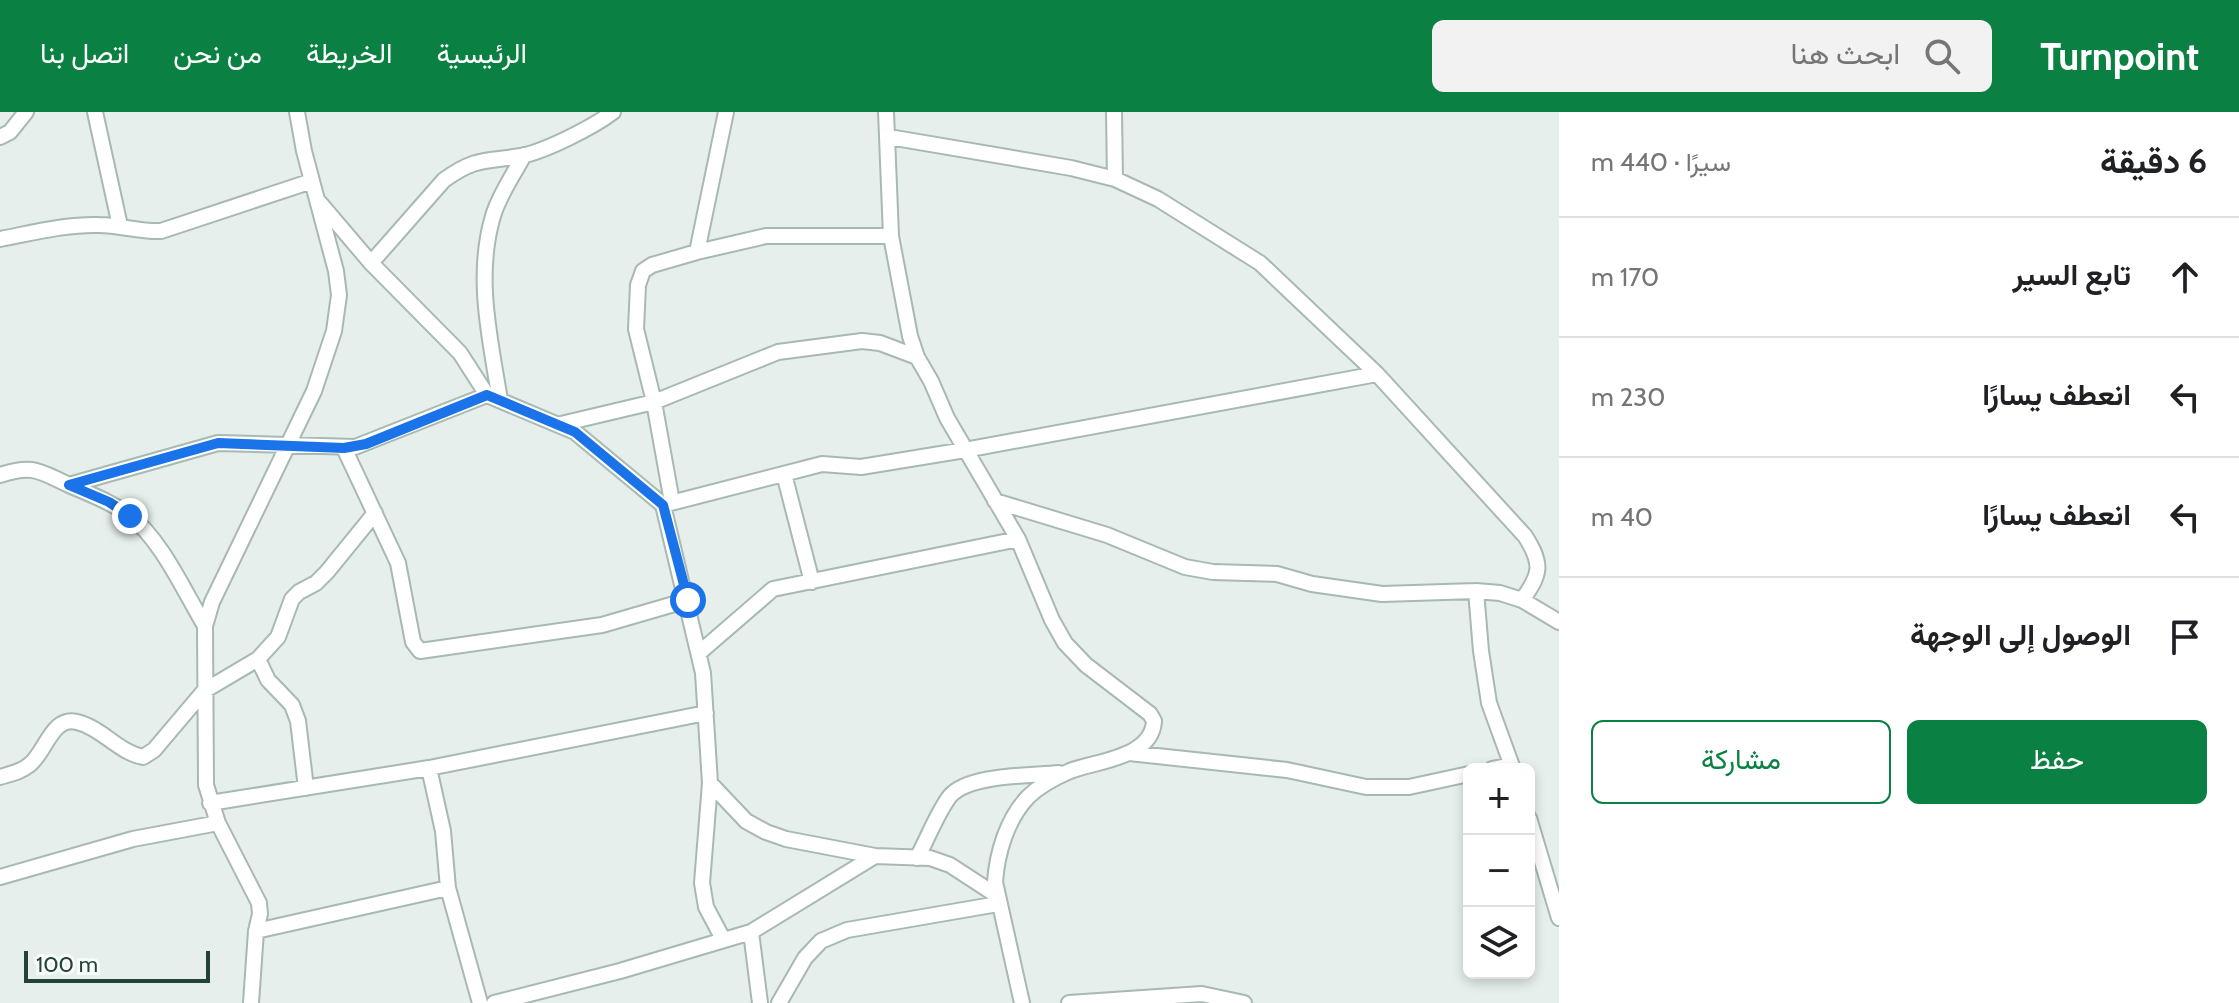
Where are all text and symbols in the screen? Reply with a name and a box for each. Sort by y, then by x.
search box [1432,20,1992,92]
text: Turnpoint [2040,33,2199,80]
icon: search [1920,34,1964,78]
text: ابحث هنا [1791,35,1900,72]
text: اتصل بنا [40,36,129,70]
text: من نحن [173,36,262,70]
text: الخريطة [306,36,393,70]
text: الرئيسية [437,36,527,70]
text: 6 دقيقة [2100,140,2207,182]
text: سيرًا · 440 m [1591,146,1731,178]
icon: ahead [2163,255,2207,299]
text: تابع السير [2012,256,2131,293]
text: 170 m [1591,261,1659,293]
icon: left [2163,375,2207,419]
text: انعطف يسارًا [1982,376,2131,413]
text: 230 m [1591,381,1666,413]
icon: left [2163,495,2207,539]
text: انعطف يسارًا [1982,496,2131,533]
route end [112,498,148,534]
text: 40 m [1591,501,1653,533]
route start [670,582,706,618]
icon: arrive [2163,615,2207,659]
text: الوصول إلى الوجهة [1910,616,2131,653]
button: مشاركة [1591,720,1891,804]
button: حفظ [1907,720,2207,804]
map controls [1463,763,1535,979]
button: + [1463,763,1535,835]
button: − [1463,835,1535,907]
button: layers [1463,907,1535,979]
scale bar [24,947,210,983]
text: 100 m [36,951,98,978]

